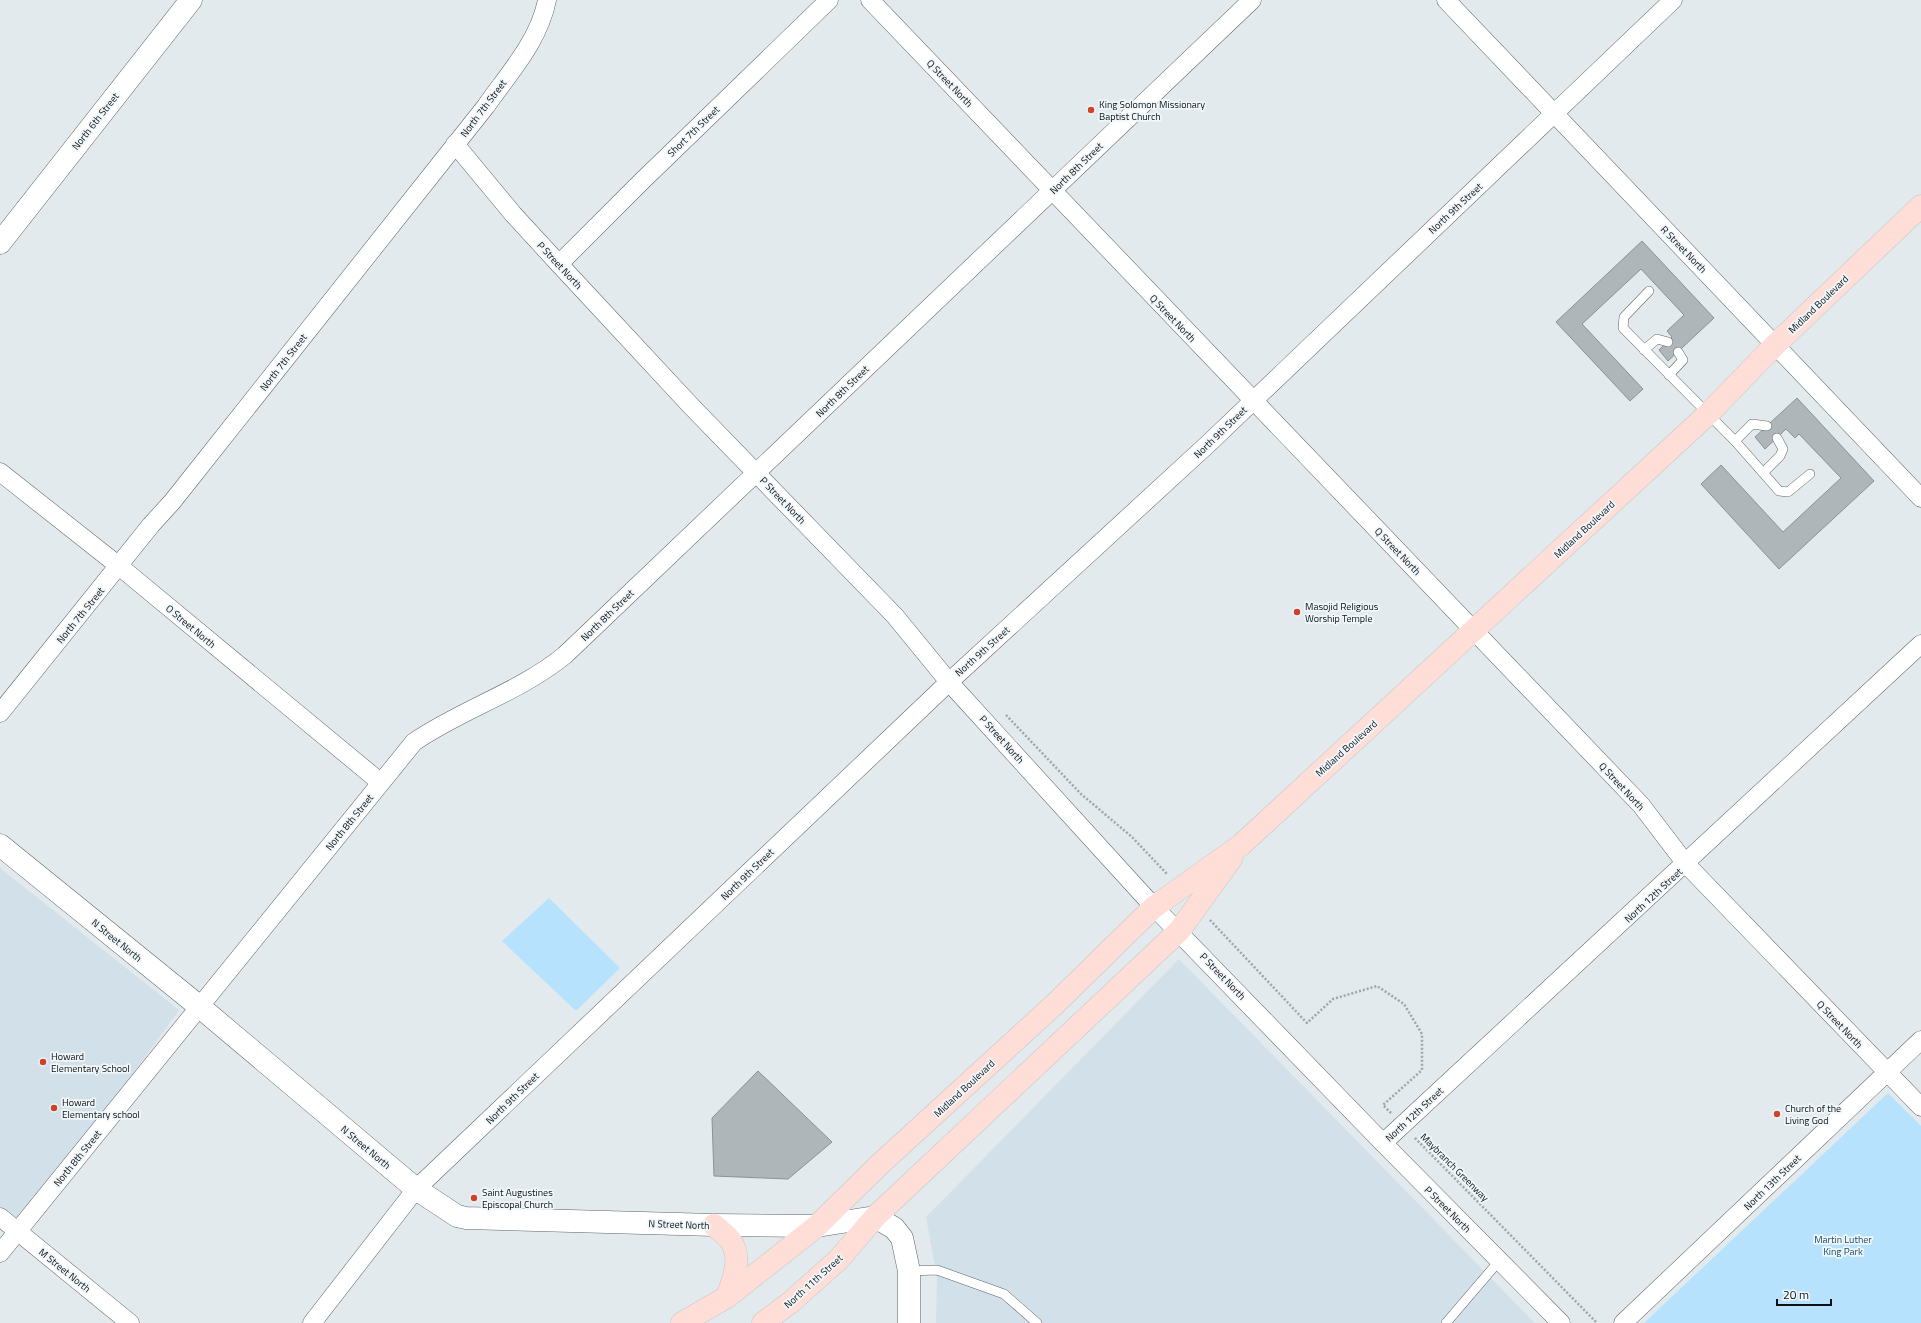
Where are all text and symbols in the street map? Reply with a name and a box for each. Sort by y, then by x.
street label: Q Street North [923,56,976,111]
street label: North 7th Street [457,76,510,140]
street label: North 6th Street [68,89,123,153]
place label: King Solomon Missionary Baptist Church [1099,97,1205,124]
street label: Short 7th Street [664,102,723,160]
marker: King Solomon Missionary Baptist Church [1086,105,1096,115]
street label: North 8th Street [1046,139,1107,198]
street label: North 9th Street [1425,179,1486,237]
street label: R Street North [1657,222,1710,276]
street label: P Street North [534,238,586,293]
street label: Midland Boulevard [1785,272,1852,337]
street label: Q Street North [1146,291,1199,346]
street label: North 7th Street [256,330,311,394]
street label: North 8th Street [812,362,873,421]
street label: North 9th Street [1190,403,1251,462]
street label: P Street North [756,473,809,527]
street label: Midland Boulevard [1551,497,1618,562]
street label: Q Street North [1371,524,1424,579]
street label: North 7th Street [53,583,108,647]
street label: North 8th Street [577,586,638,645]
place label: Masojid Religious Worship Temple [1305,599,1379,626]
street label: O Street North [162,601,219,652]
marker: Masojid Religious Worship Temple [1292,607,1302,617]
street label: North 9th Street [952,622,1013,680]
street label: P Street North [976,712,1027,767]
street label: Midland Boulevard [1312,717,1381,780]
street label: Q Street North [1595,759,1648,814]
street label: North 8th Street [322,790,377,854]
street label: North 9th Street [717,845,778,904]
street label: North 12th Street [1621,864,1686,926]
street label: N Street North [88,915,145,965]
street label: P Street North [1196,949,1249,1003]
street label: Q Street North [1813,997,1866,1052]
place label: Howard Elementary School [51,1049,130,1076]
street label: Midland Boulevard [931,1056,998,1121]
marker: Howard Elementary School [38,1057,48,1067]
street label: North 9th Street [482,1069,543,1128]
street label: North 12th Street [1382,1083,1447,1145]
place label: Howard Elementary school [62,1095,140,1122]
place label: Church of the Living God [1785,1101,1841,1128]
marker: Howard Elementary school [49,1103,59,1113]
marker: Church of the Living God [1772,1109,1782,1119]
street label: N Street North [337,1122,394,1173]
street label: North 8th Street [50,1126,105,1190]
street label: Maybranch Greenway [1417,1130,1492,1205]
street label: North 13th Street [1740,1151,1805,1214]
street label: P Street North [1421,1183,1474,1236]
place label: Saint Augustines Episcopal Church [482,1185,553,1212]
marker: Saint Augustines Episcopal Church [469,1193,479,1203]
street label: N Street North [648,1216,710,1233]
park label: Martin Luther King Park [1814,1232,1872,1259]
street label: M Street North [36,1245,94,1296]
street label: North 11th Street [781,1251,846,1312]
scale bar [1777,1281,1831,1307]
text: 20 m [1783,1285,1809,1304]

